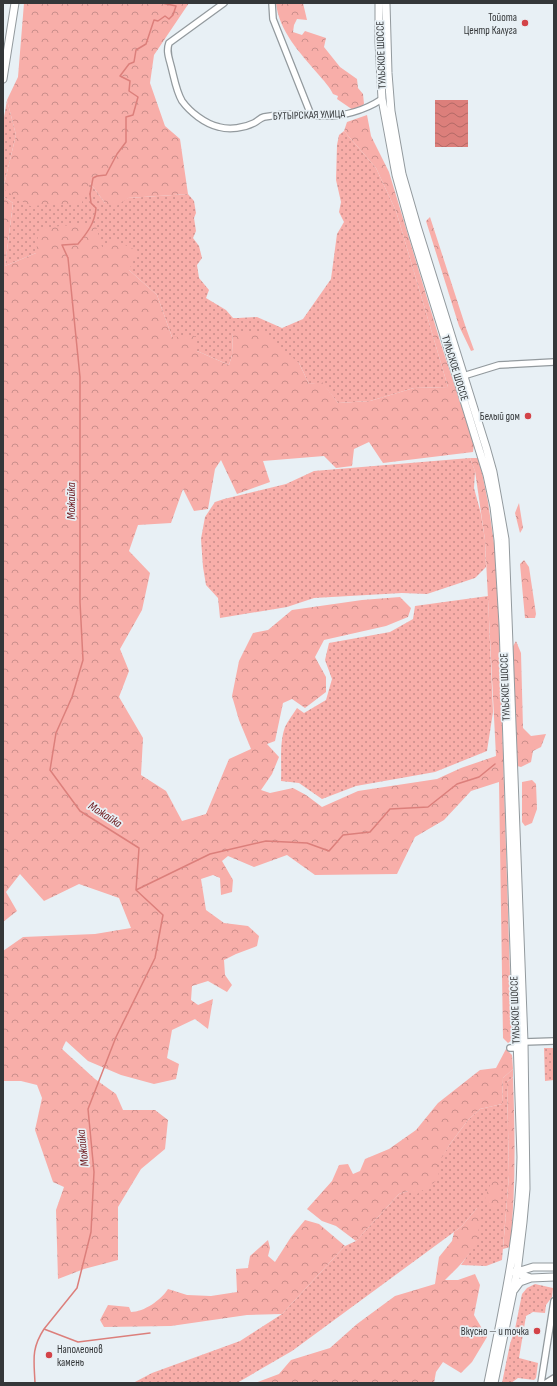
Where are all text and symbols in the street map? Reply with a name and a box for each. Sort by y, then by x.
place label: Тойота Центр Калуга [464,11,517,37]
marker: Тойота Центр Калуга [520,18,530,28]
street label: ТУЛЬСКОЕ ШОССЕ [373,21,389,89]
street label: БУТЫРСКАЯ УЛИЦА [273,107,346,123]
street label: ТУЛЬСКОЕ ШОССЕ [439,334,471,402]
place label: Белый дом [480,410,520,423]
marker: Белый дом [523,411,533,421]
water label: Можайка [64,482,79,520]
street label: ТУЛЬСКОЕ ШОССЕ [497,653,513,721]
water label: Можайка [85,799,125,831]
street label: ТУЛЬСКОЕ ШОССЕ [507,976,523,1044]
water label: Можайка [74,1129,92,1167]
place label: Вкусно — и точка [461,1325,529,1338]
marker: Вкусно — и точка [532,1326,542,1336]
place label: Наполеонов камень [57,1343,103,1369]
marker: Наполеонов камень [44,1350,54,1360]

